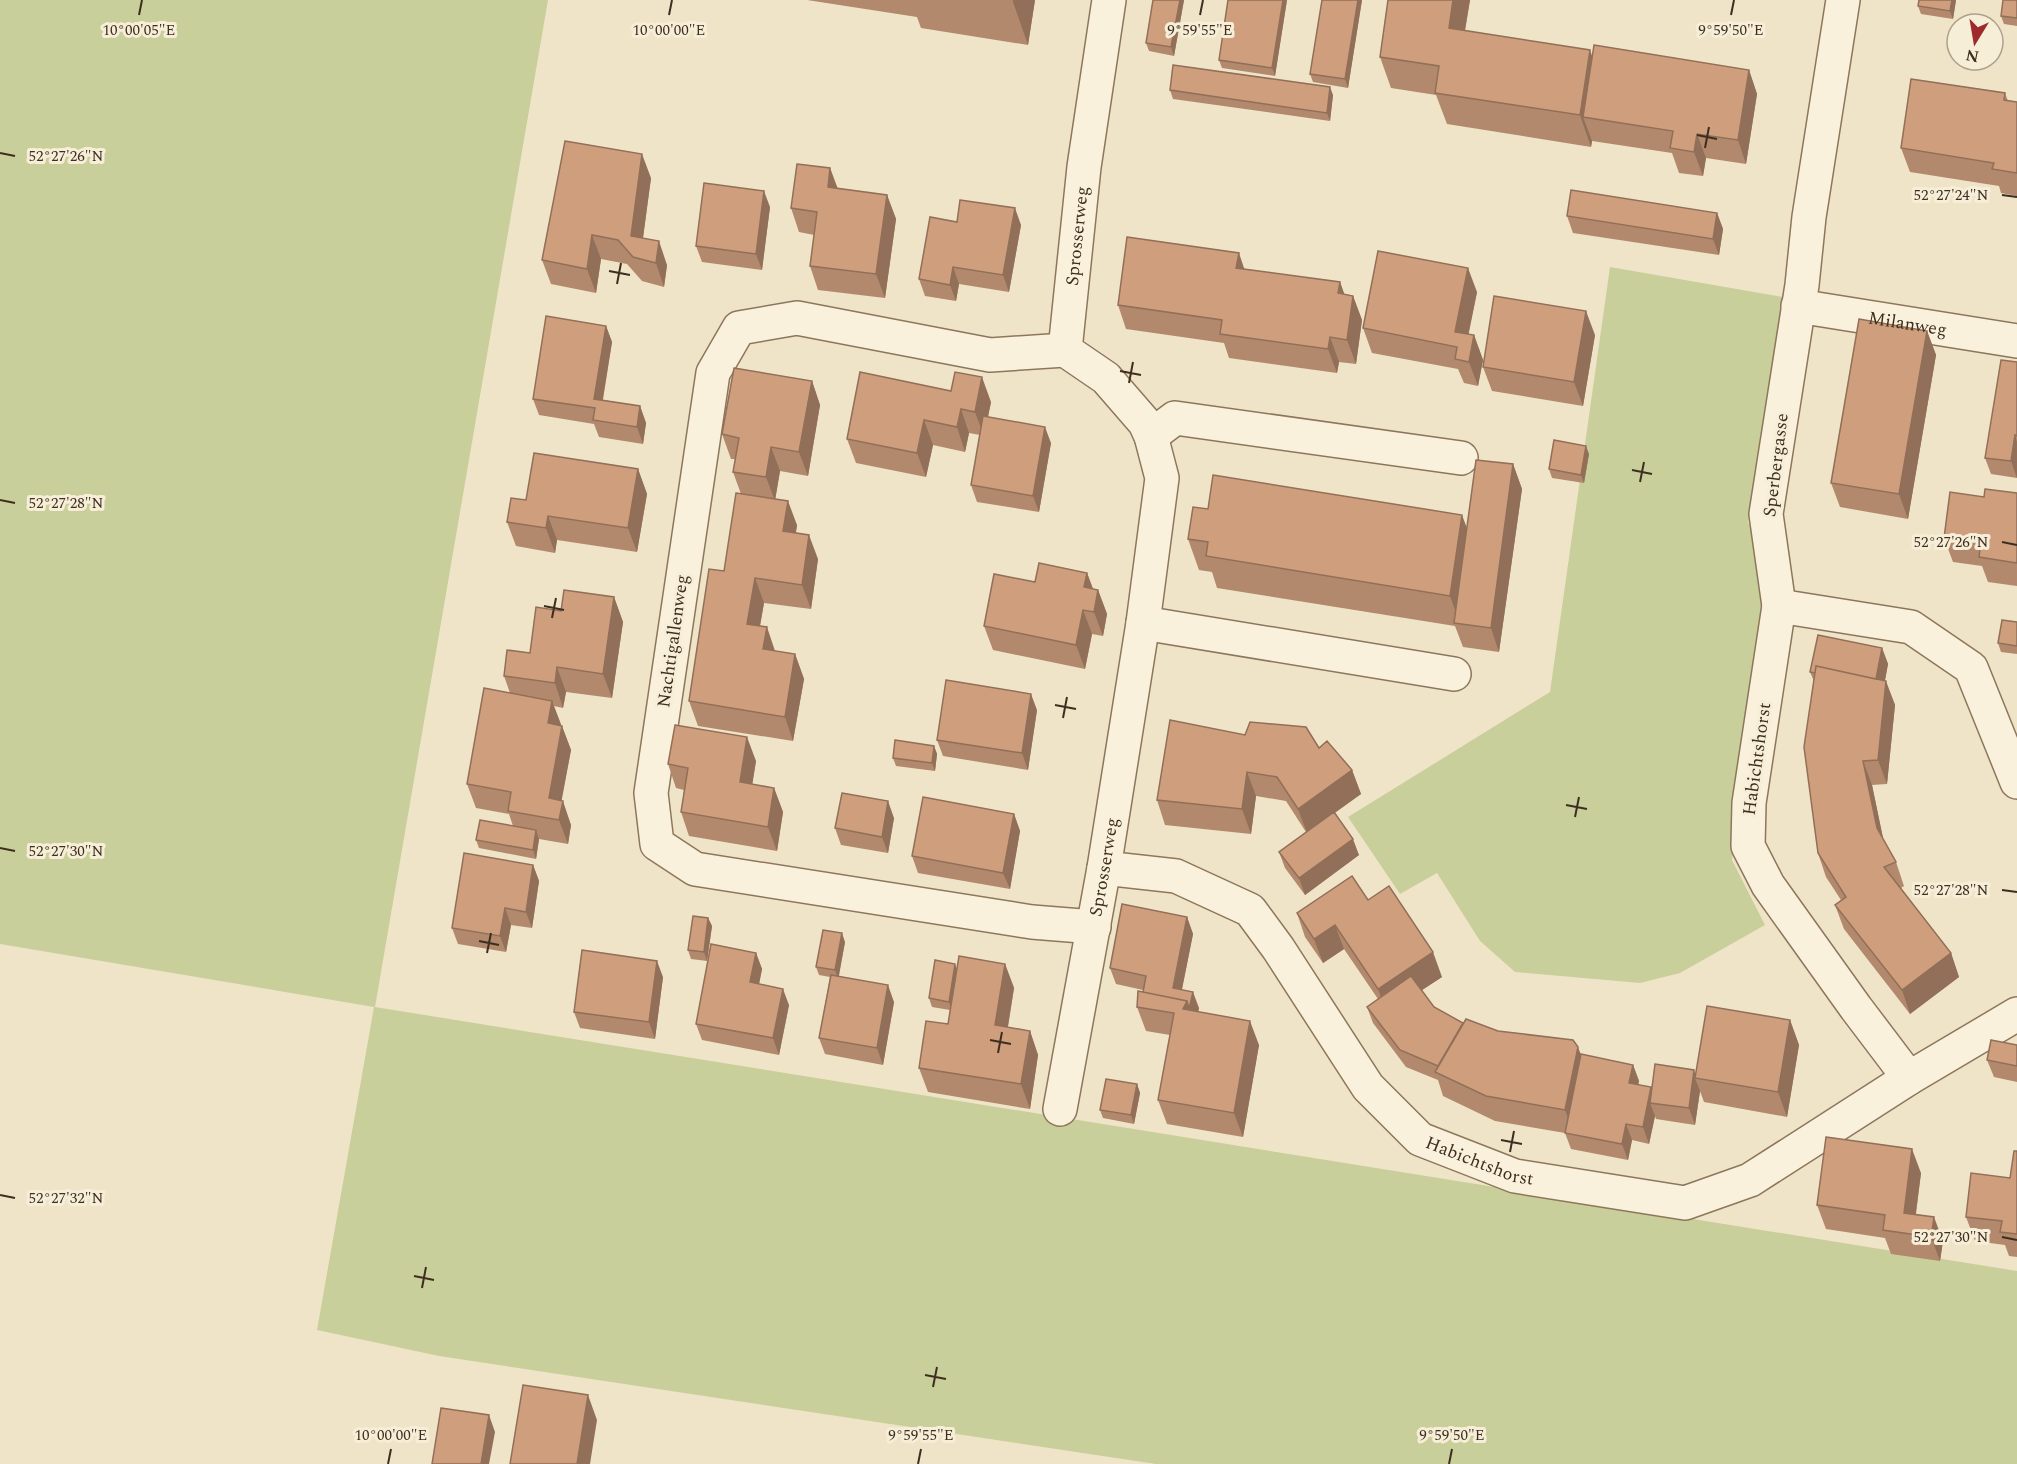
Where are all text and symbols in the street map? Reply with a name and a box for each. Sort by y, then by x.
north arrow [1945,12,2005,72]
text: 10°00'05"E [103,19,175,42]
text: 10°00'00"E [633,19,705,42]
text: 9°59'55"E [1167,19,1233,42]
text: 9°59'50"E [1698,19,1764,42]
text: N [1964,43,1981,69]
text: 52°27'26"N [29,145,104,168]
text: 52°27'24"N [1914,184,1989,207]
street label: Sprosserweg [1058,185,1095,287]
street label: Milanweg [1866,304,1949,343]
street label: Sperbergasse [1756,412,1796,518]
text: 52°27'28"N [29,492,104,515]
text: 52°27'26"N [1914,531,1989,554]
street label: Nachtigallenweg [650,573,696,709]
street label: Habichtshorst [1736,701,1778,817]
street label: Sprosserweg [1082,815,1125,919]
text: 52°27'30"N [29,840,104,863]
text: 52°27'28"N [1914,879,1989,902]
street label: Habichtshorst [1422,1129,1536,1192]
text: 52°27'32"N [29,1187,104,1210]
text: 52°27'30"N [1914,1226,1989,1249]
text: 10°00'00"E [355,1424,427,1447]
text: 9°59'55"E [888,1424,954,1447]
text: 9°59'50"E [1419,1424,1485,1447]

